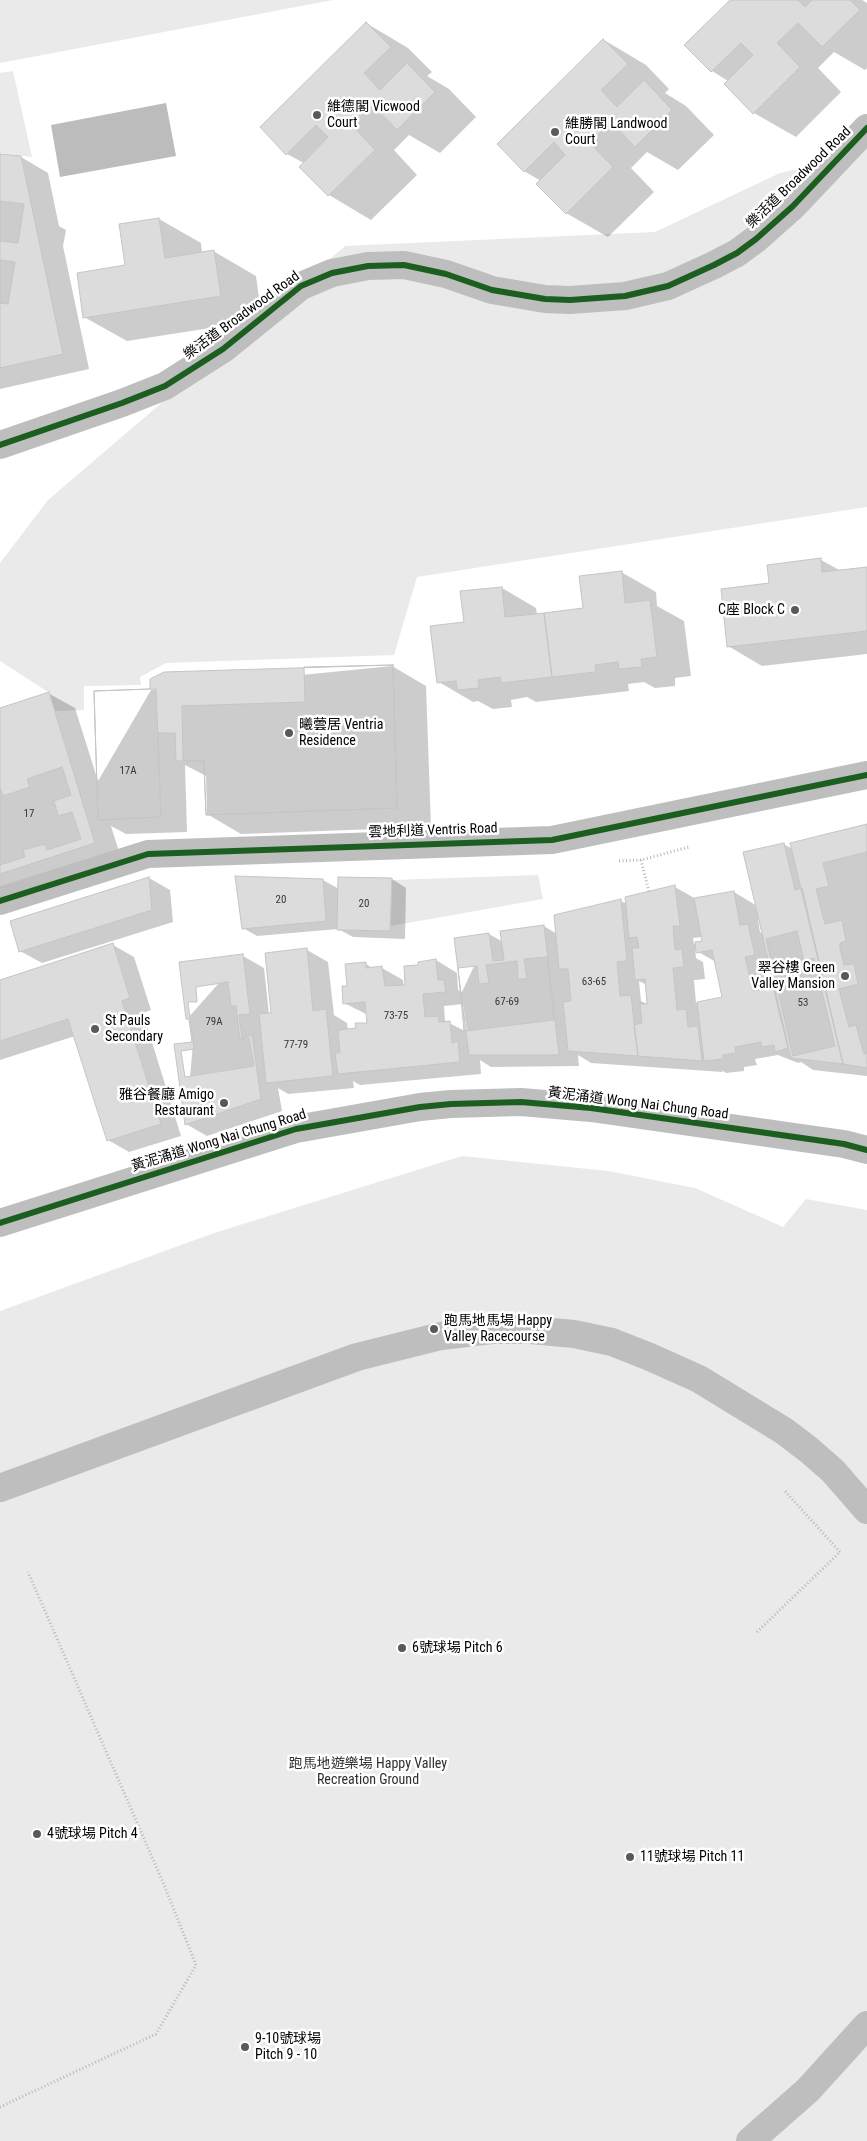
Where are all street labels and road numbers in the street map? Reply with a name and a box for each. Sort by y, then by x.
street label: 樂活道 Broadwood Road [743,124,855,232]
street label: 樂活道 Broadwood Road [181,268,303,364]
street label: 雲地利道 Ventris Road [368,820,498,842]
street label: 黃泥涌道 Wong Nai Chung Road [547,1085,729,1123]
street label: 黃泥涌道 Wong Nai Chung Road [130,1106,308,1176]

